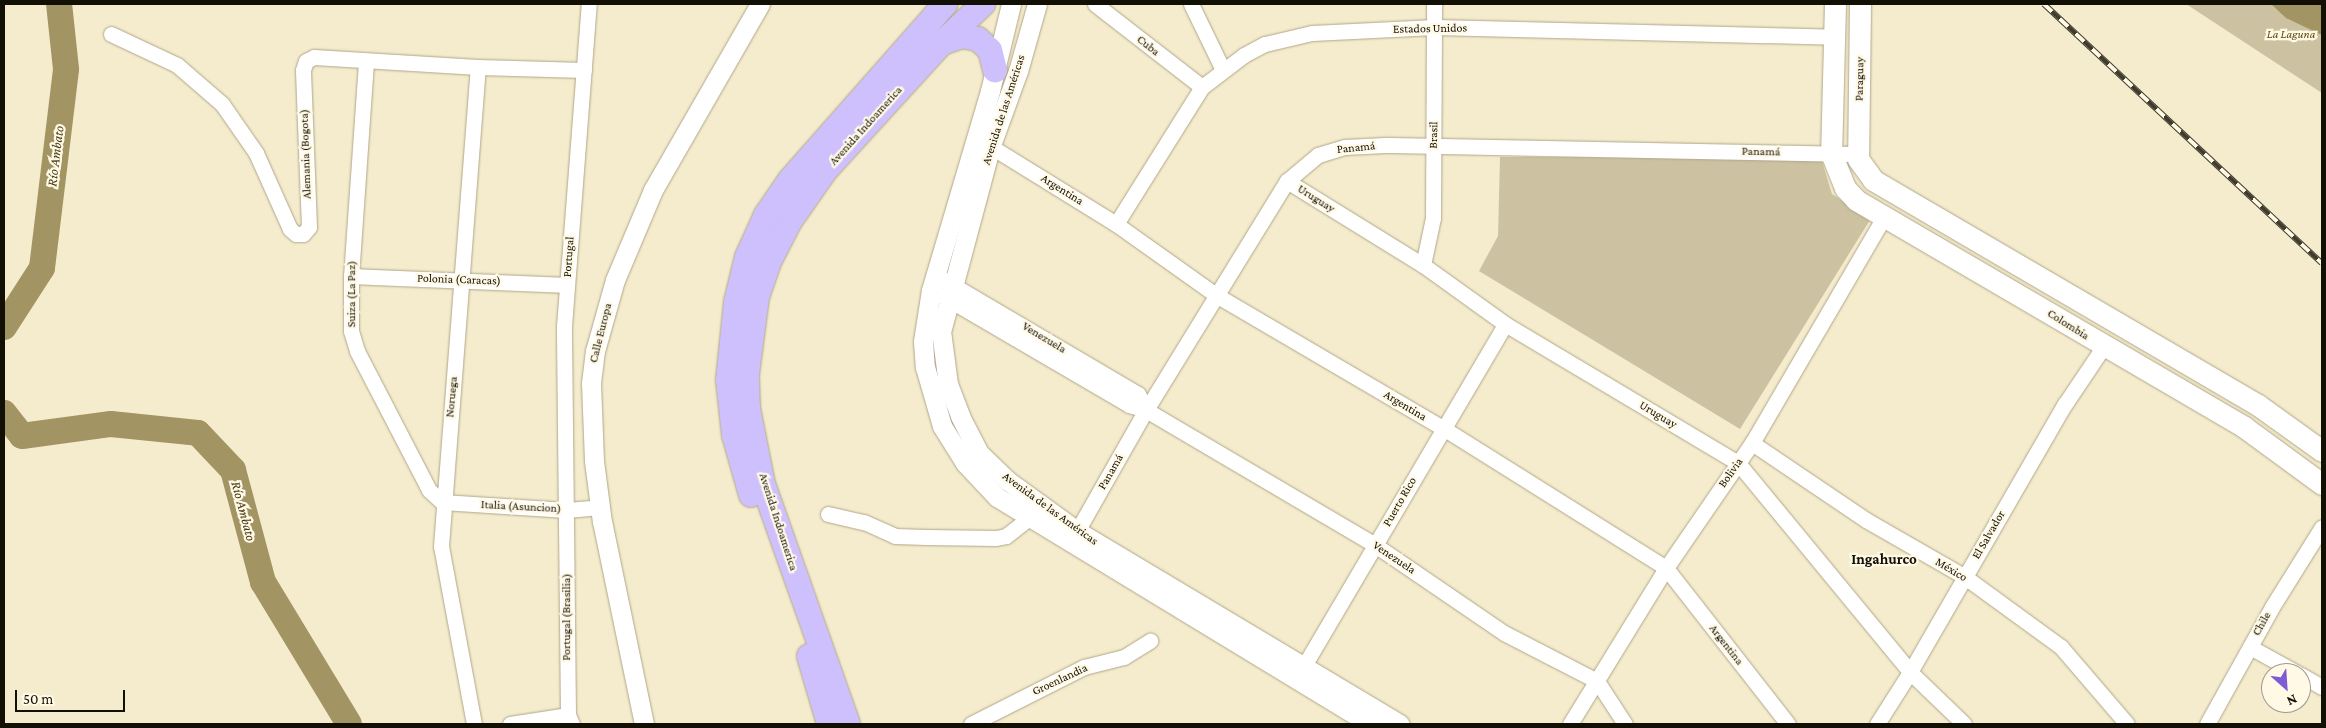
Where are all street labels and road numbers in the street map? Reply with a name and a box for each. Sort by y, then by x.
street label: Estados Unidos [1393,21,1467,37]
street label: Cuba [1134,33,1162,59]
street label: Avenida de las Américas [979,53,1029,167]
street label: Paraguay [1852,57,1868,101]
street label: Avenida Indoamerica [827,83,905,169]
street label: Alemania (Bogota) [297,109,315,199]
street label: Brasil [1427,121,1441,149]
street label: Panamá [1336,139,1376,157]
street label: Panamá [1742,144,1780,160]
street label: Argentina [1038,171,1086,209]
street label: Uruguay [1295,182,1337,216]
street label: Portugal [560,236,578,278]
street label: Suiza (La Paz) [345,261,359,327]
street label: Polonia (Caracas) [417,271,501,289]
street label: Calle Europa [587,302,615,364]
street label: Colombia [2044,307,2092,343]
street label: Venezuela [1019,319,1069,357]
street label: Noruega [443,376,461,418]
street label: Argentina [1381,388,1429,424]
street label: Uruguay [1636,398,1680,432]
street label: Panamá [1095,452,1127,492]
street label: Bolivia [1716,455,1746,491]
street label: Avenida de las Américas [999,469,1101,549]
street label: Avenida Indoamerica [755,471,801,573]
street label: Puerto Rico [1380,475,1420,529]
street label: Italia (Asuncion) [480,498,562,516]
street label: El Salvador [1969,508,2009,562]
street label: Venezuela [1370,538,1418,578]
street label: México [1932,555,1970,585]
street label: Portugal (Brasilia) [560,573,574,661]
street label: Chile [2250,610,2274,638]
street label: Argentina [1706,622,1746,668]
street label: Groenlandia [1030,661,1090,699]

